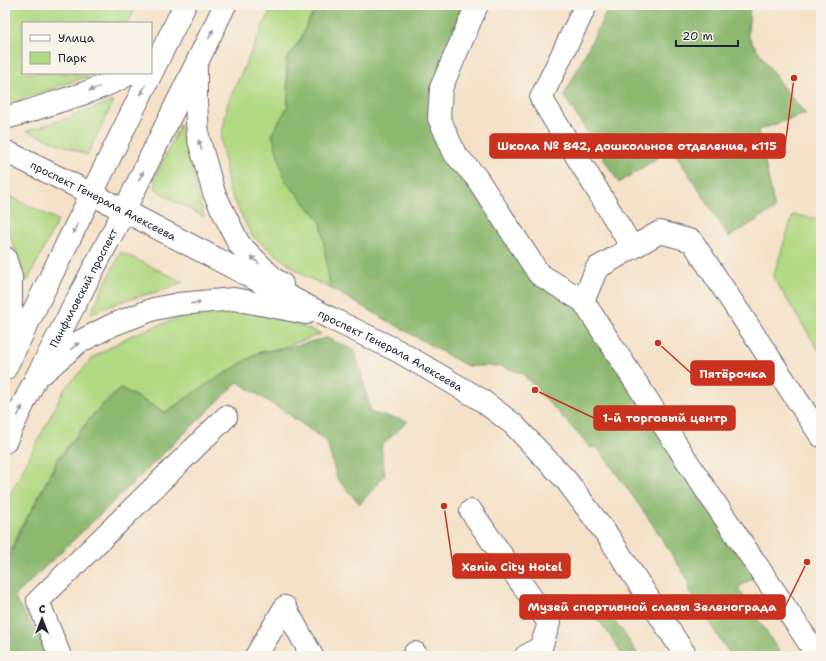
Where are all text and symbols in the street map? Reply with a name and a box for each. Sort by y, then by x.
legend [22,22,152,74]
scale bar [676,22,738,48]
one-way arrow [208,28,214,39]
text: 20 m [682,28,713,44]
text: Улица [58,30,95,46]
text: Парк [58,50,87,66]
one-way arrow [140,85,146,96]
one-way arrow [88,87,100,93]
callout: Школа № 842, дошкольное отделение, к115 [490,134,785,158]
one-way arrow [197,138,203,150]
text: Школа № 842, дошкольное отделение, к115 [497,138,777,154]
street label: проспект Генерала Алексеева [28,158,178,244]
one-way arrow [138,170,144,181]
one-way arrow [72,223,78,235]
street label: Панфиловский проспект [46,226,122,350]
one-way arrow [250,255,260,265]
one-way arrow [190,299,202,306]
street label: проспект Генерала Алексеева [316,306,465,395]
one-way arrow [70,342,81,350]
callout: Пятёрочка [691,361,774,385]
text: Пятёрочка [700,366,767,382]
one-way arrow [17,405,23,417]
callout: 1-й торговый центр [594,406,735,430]
text: 1-й торговый центр [603,410,727,426]
callout: Xenia City Hotel [453,554,570,578]
text: Xenia City Hotel [462,559,562,575]
callout: Музей спортивной славы Зеленограда [520,595,785,619]
north arrow [22,599,62,639]
text: Музей спортивной славы Зеленограда [527,599,777,615]
text: С [39,602,46,617]

